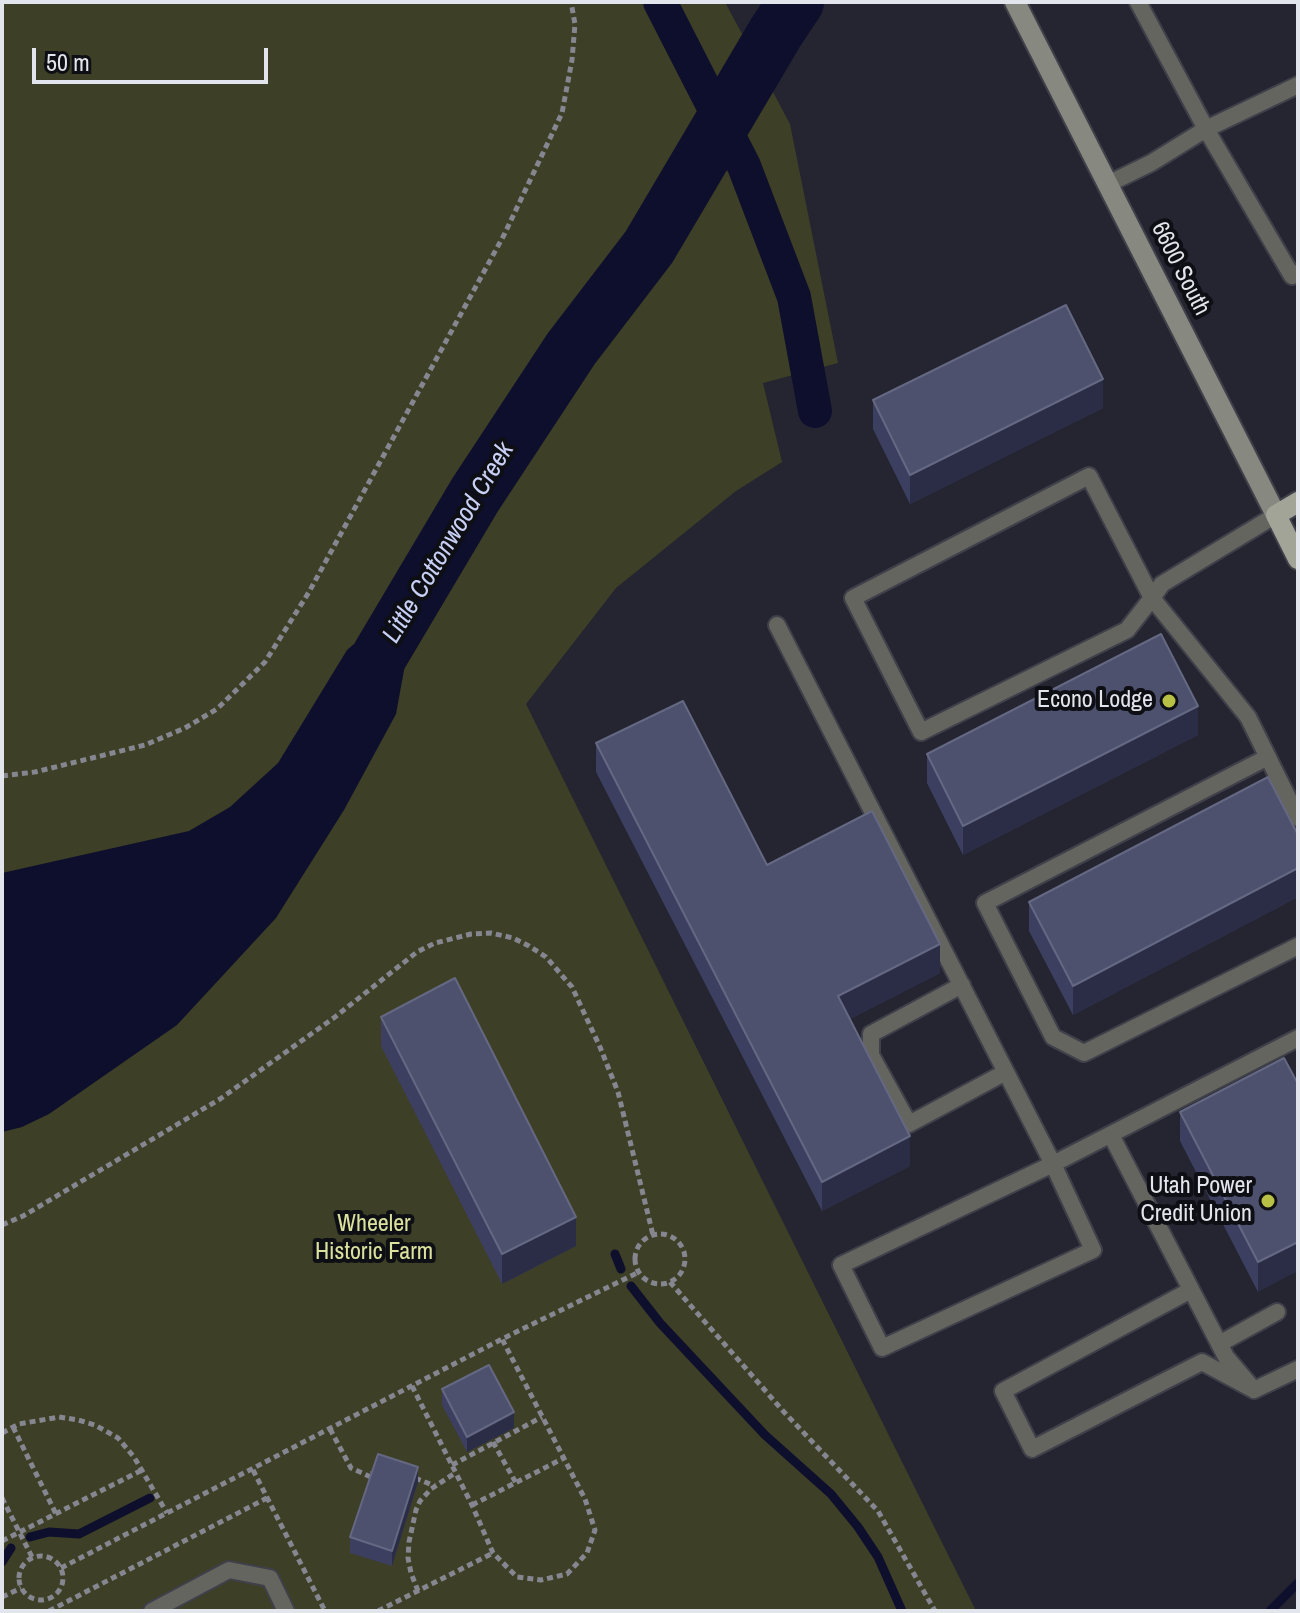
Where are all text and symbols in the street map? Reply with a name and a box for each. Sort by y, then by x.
scale bar [36,32,272,82]
text: 50 m [46,46,90,78]
street label: 6600 South [1144,218,1216,320]
water label: Little Cottonwood Creek [377,437,521,649]
place label: Econo Lodge [1037,687,1153,715]
marker: Econo Lodge [1160,692,1178,710]
place label: Utah Power Credit Union [1140,1173,1252,1229]
marker: Utah Power Credit Union [1259,1192,1277,1210]
park label: Wheeler Historic Farm [315,1211,433,1267]

